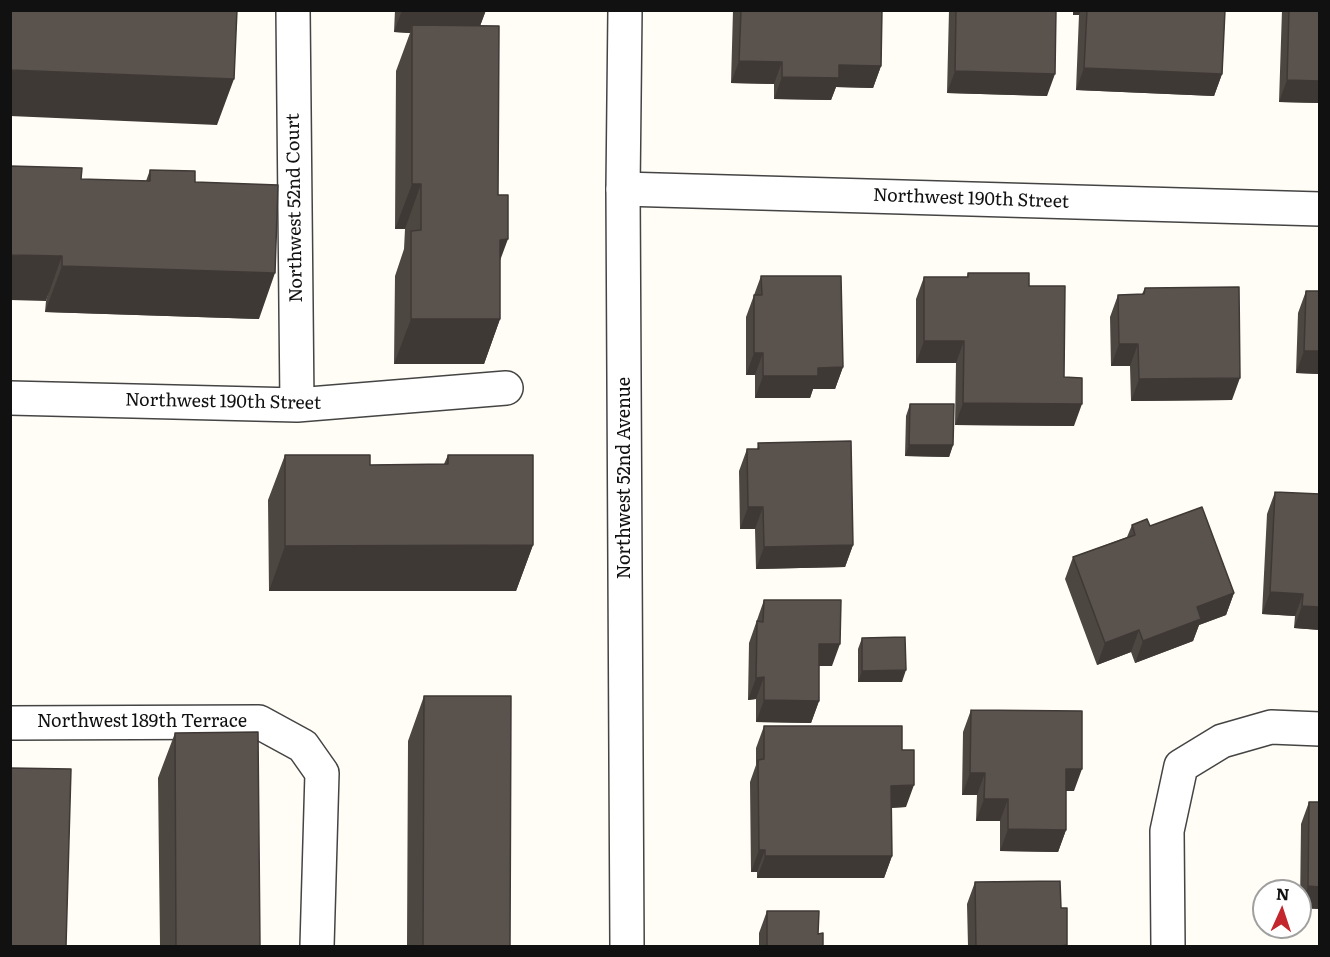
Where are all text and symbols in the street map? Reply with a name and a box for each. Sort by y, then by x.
street label: Northwest 52nd Court [283,113,307,303]
street label: Northwest 190th Street [873,185,1069,213]
street label: Northwest 52nd Avenue [614,377,636,579]
street label: Northwest 190th Street [125,389,321,415]
street label: Northwest 189th Terrace [37,711,247,733]
north arrow [1252,879,1312,939]
text: N [1275,881,1290,905]

